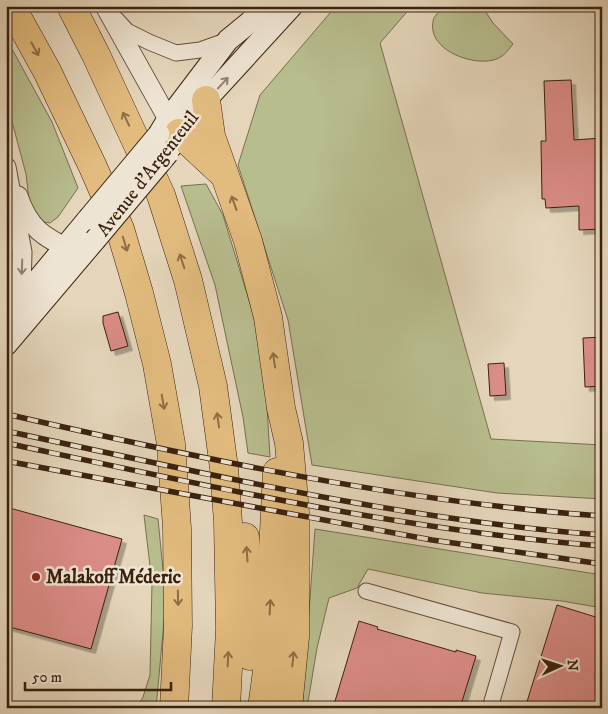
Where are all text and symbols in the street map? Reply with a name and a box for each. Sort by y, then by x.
one-way arrow [30,41,40,56]
one-way arrow [217,77,229,89]
street label: Avenue d'Argenteuil [92,107,204,241]
one-way arrow [121,112,130,127]
one-way arrow [229,195,238,211]
one-way arrow [120,236,130,252]
one-way arrow [177,254,186,270]
one-way arrow [17,259,26,275]
one-way arrow [269,352,279,368]
one-way arrow [159,393,169,409]
one-way arrow [213,412,223,428]
one-way arrow [242,546,251,562]
place label: Malakoff Méderic [46,566,181,589]
marker: Malakoff Méderic [30,571,42,583]
one-way arrow [173,590,183,606]
one-way arrow [266,599,275,615]
north arrow [536,642,586,692]
one-way arrow [224,651,233,667]
one-way arrow [288,652,298,668]
scale bar [25,659,171,691]
text: N [563,659,581,672]
text: 50 m [32,668,62,687]

